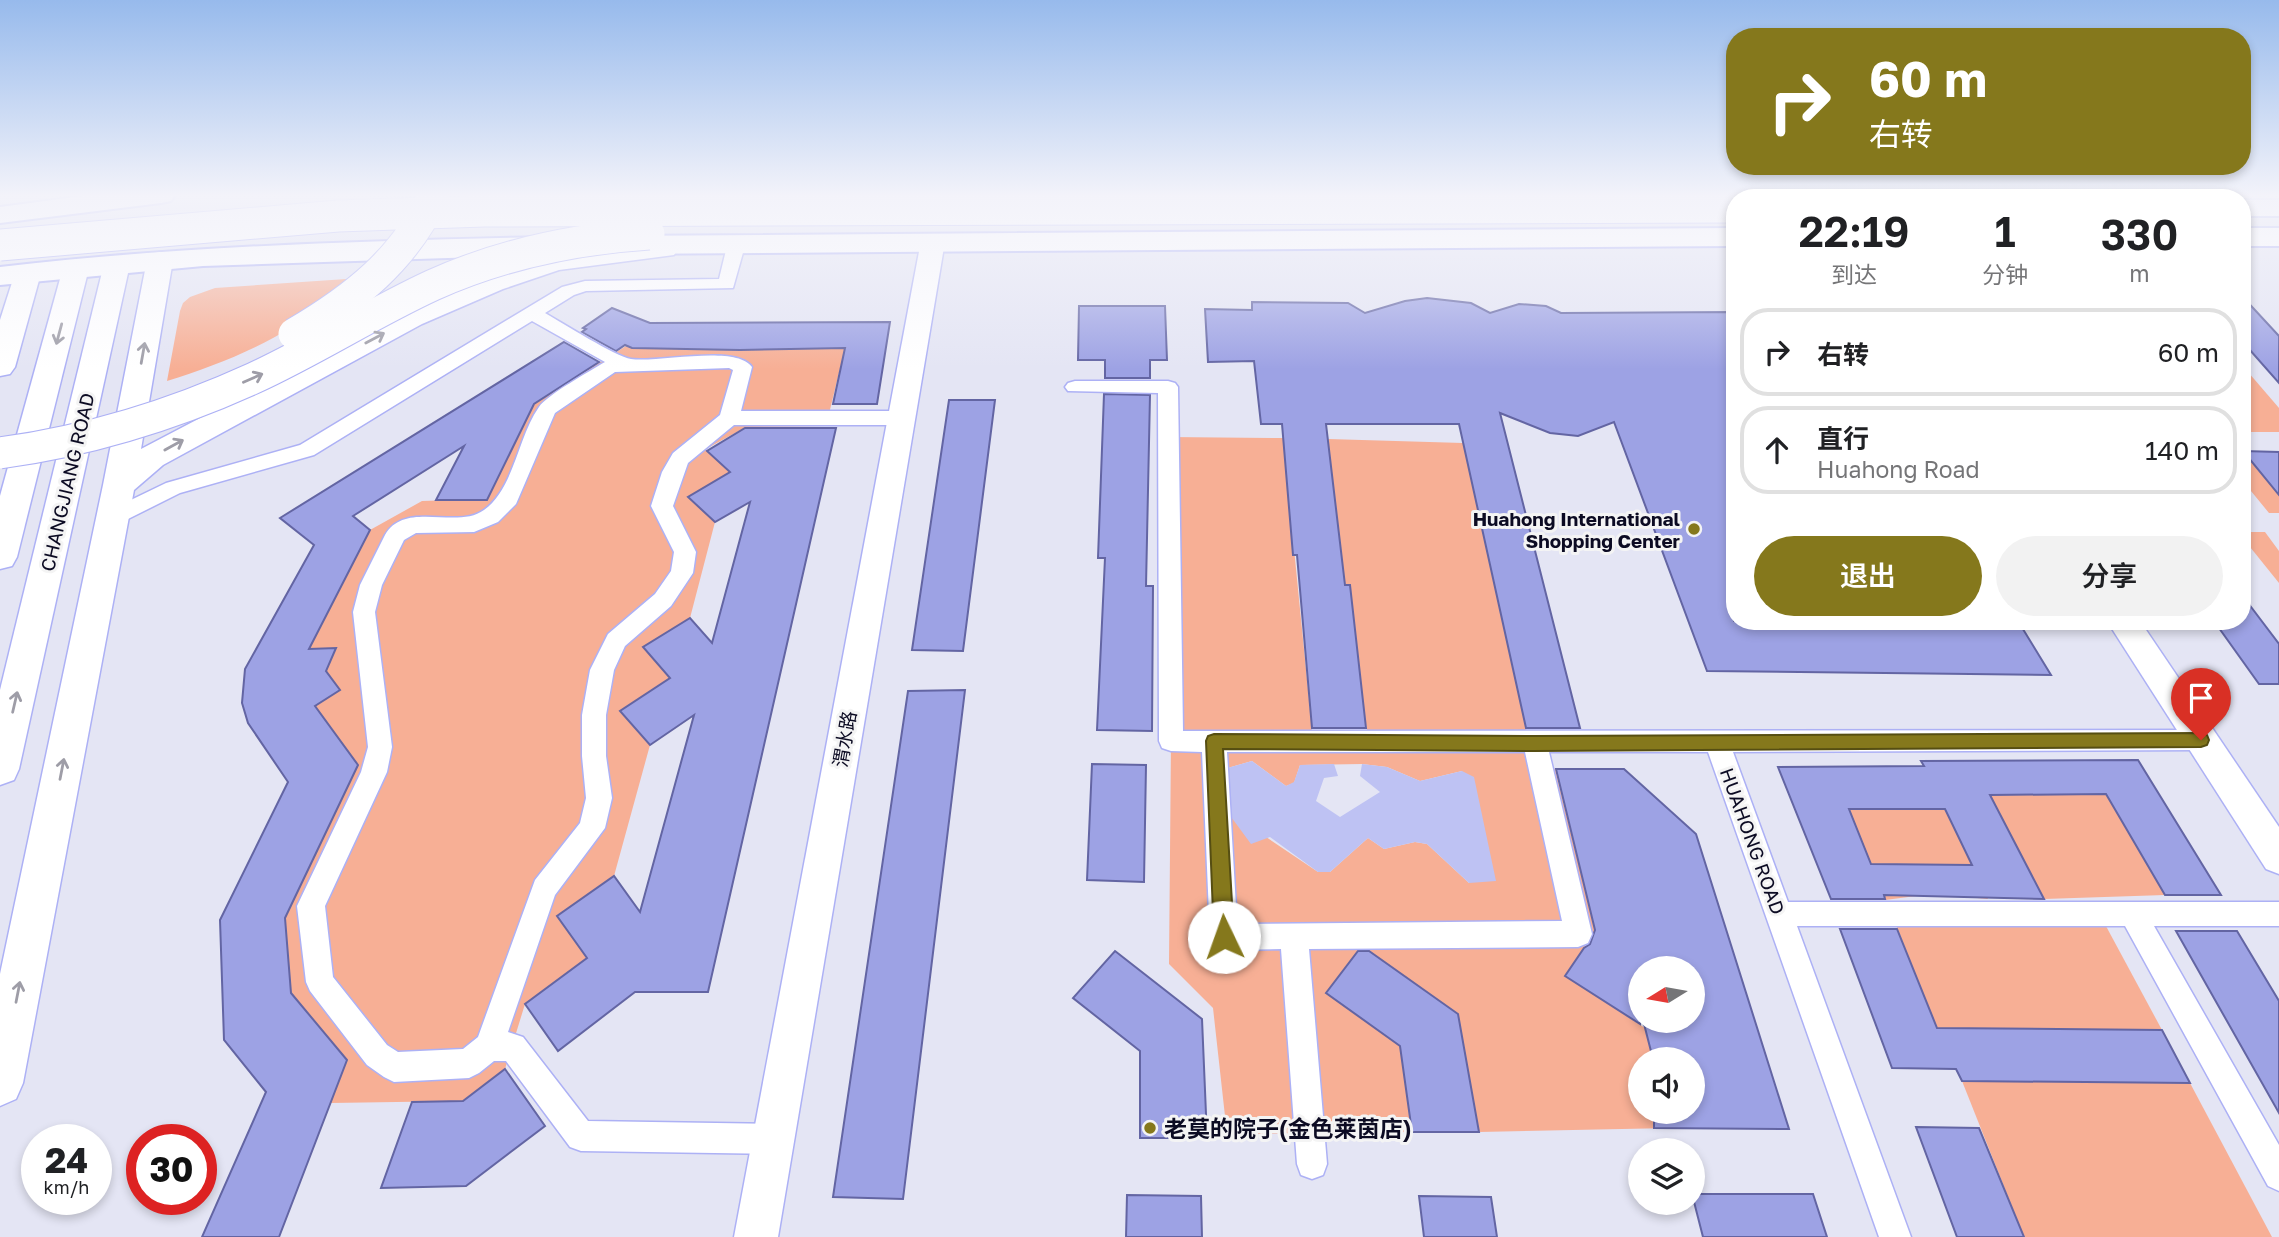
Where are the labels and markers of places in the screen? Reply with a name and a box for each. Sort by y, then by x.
place label: Huahong International Shopping Center [1473,507,1681,552]
marker: Huahong International Shopping Center [1686,521,1702,537]
pin [2171,668,2231,740]
place label: 老莫的院子(金色莱茵店) [1164,1114,1411,1142]
marker: 老莫的院子(金色莱茵店) [1142,1120,1158,1136]

